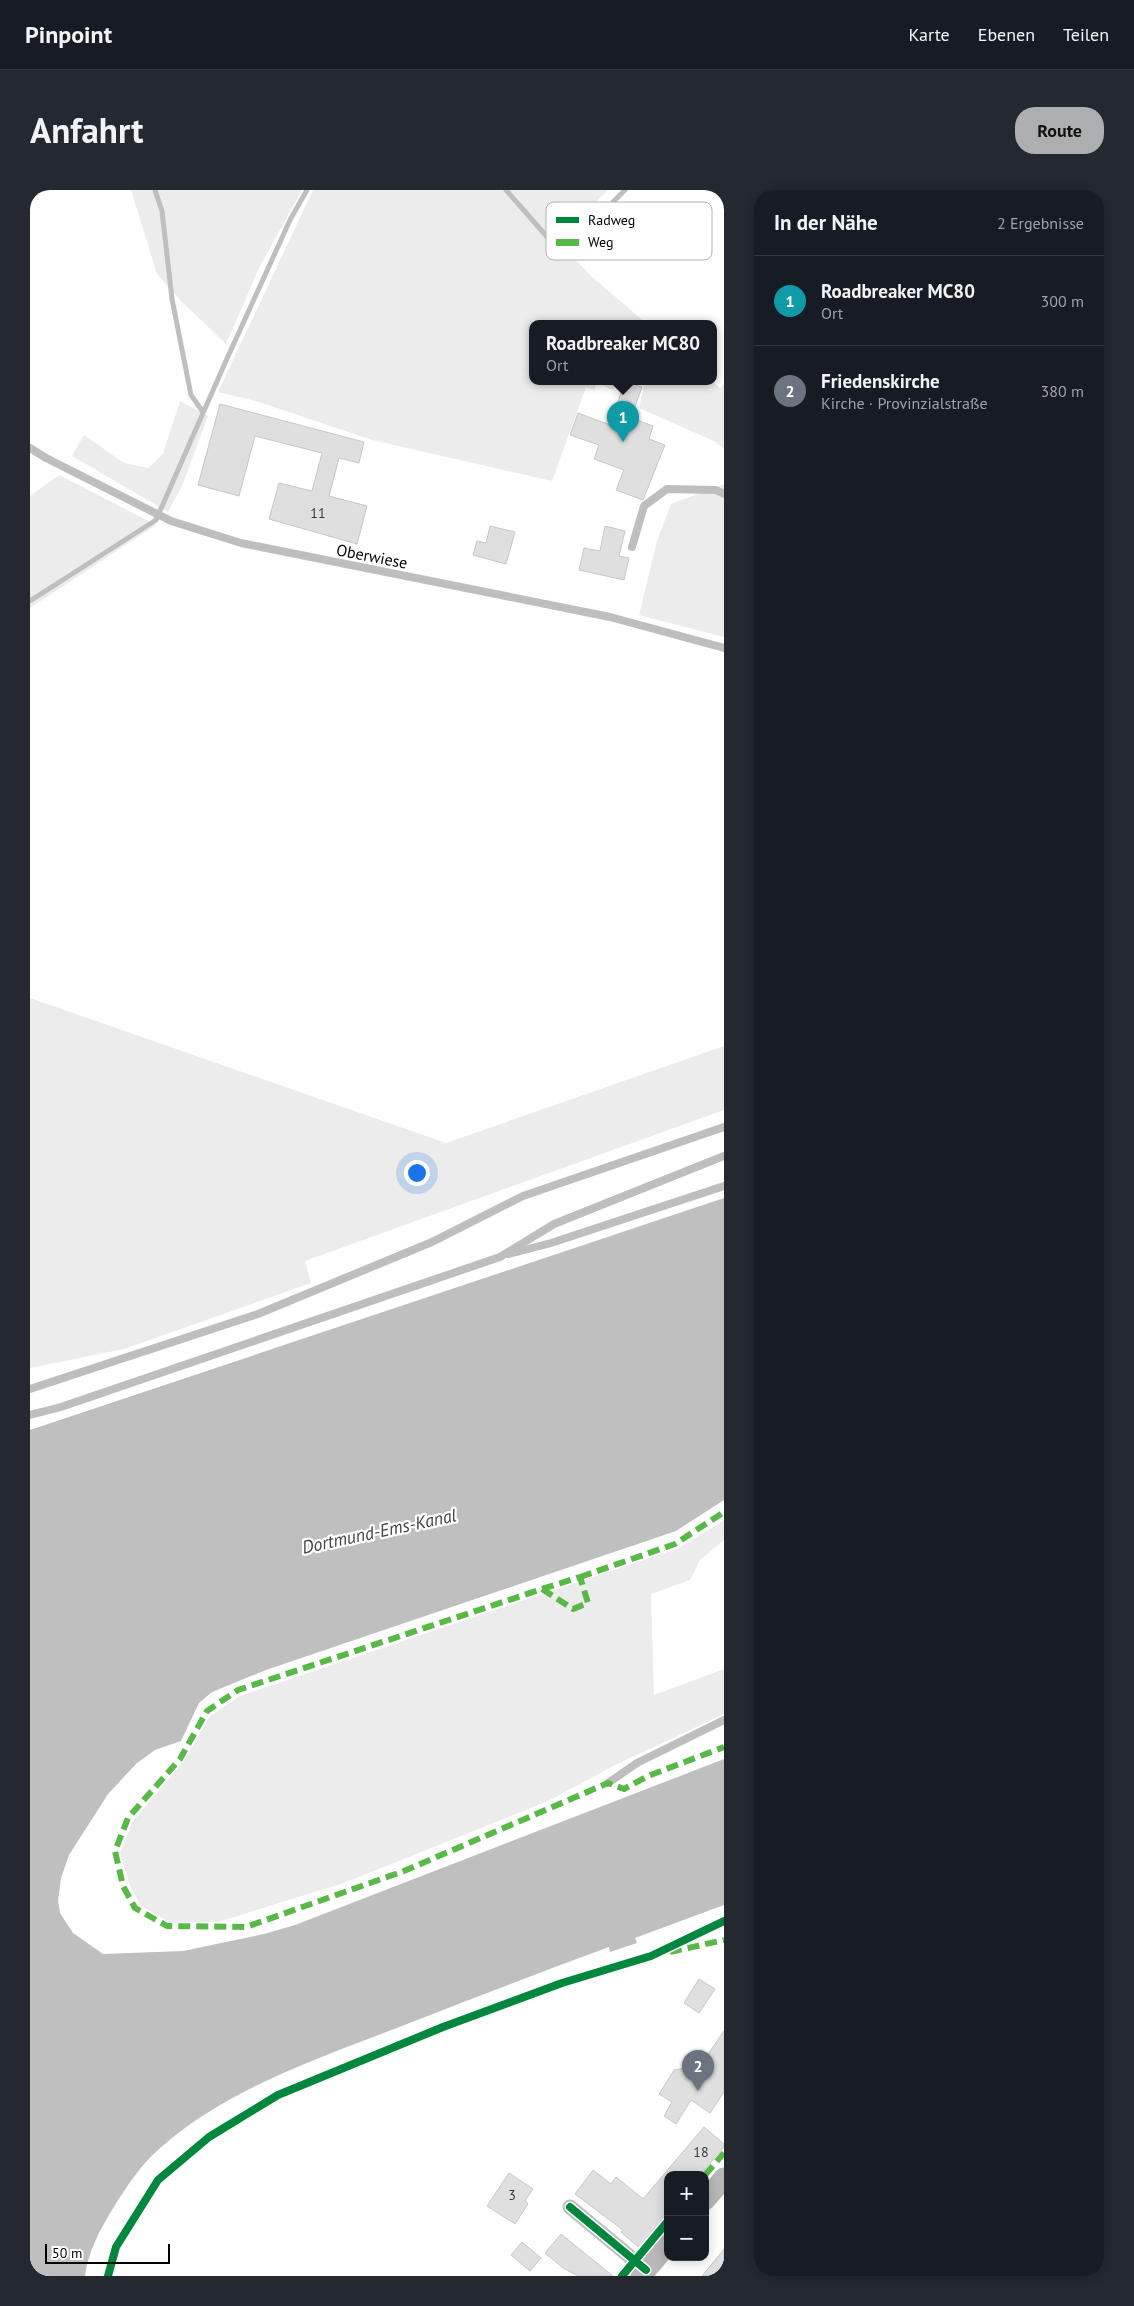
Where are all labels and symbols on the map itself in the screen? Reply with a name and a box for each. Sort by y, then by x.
legend [546,202,712,260]
text: Radweg [588,211,635,229]
text: Weg [588,233,613,251]
pin: 1 [607,401,639,442]
house number: 11 [310,504,326,522]
street label: Oberwiese [335,539,409,573]
your location [404,1160,430,1186]
water label: Dortmund-Ems-Kanal [300,1503,458,1559]
pin: 2 [682,2050,714,2091]
house number: 18 [693,2143,709,2161]
house number: 3 [508,2186,516,2204]
scale bar [45,2241,170,2264]

